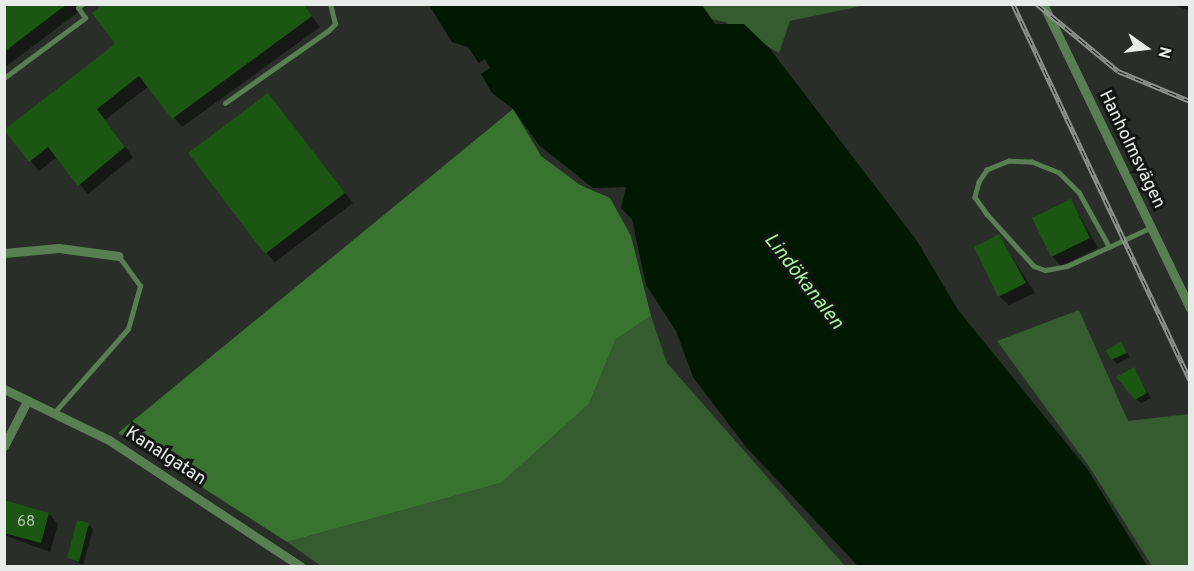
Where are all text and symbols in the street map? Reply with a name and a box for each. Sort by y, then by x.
north arrow [1116,18,1176,78]
text: N [1152,44,1175,60]
street label: Hanholmsvägen [1093,87,1169,213]
water label: Lindökanalen [758,229,848,335]
street label: Kanalgatan [121,423,209,491]
house number: 68 [17,514,35,532]

